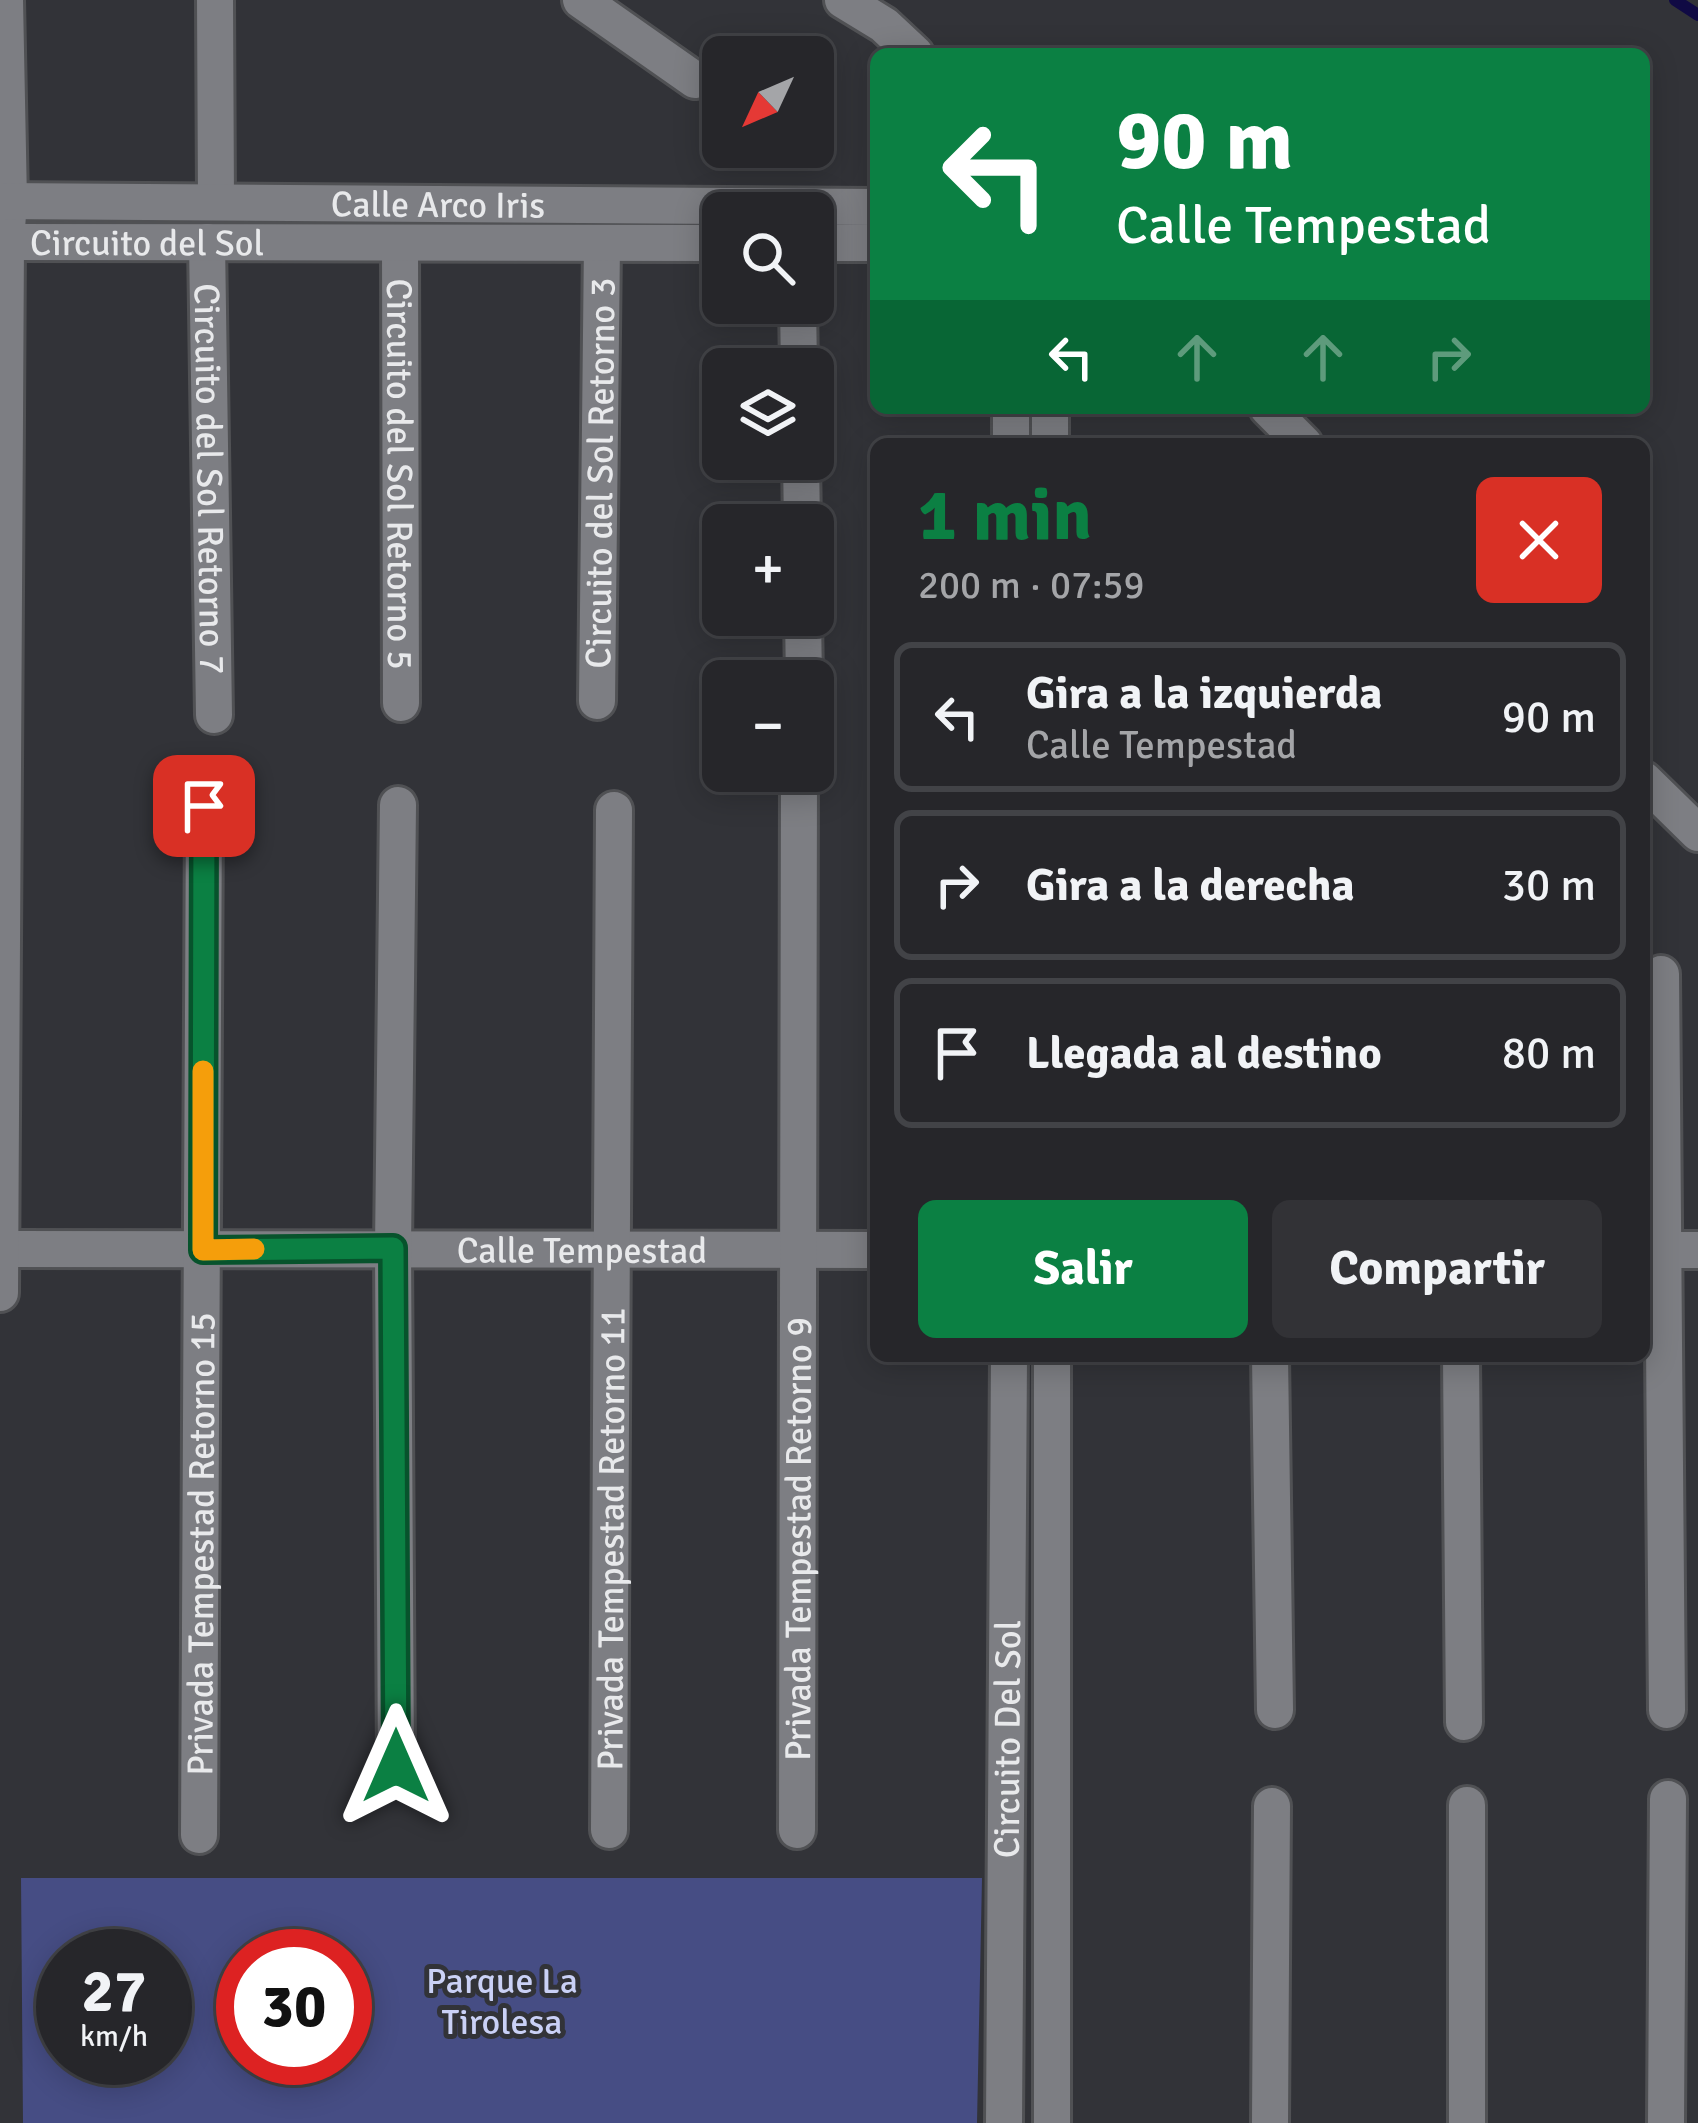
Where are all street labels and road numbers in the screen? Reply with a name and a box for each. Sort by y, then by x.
street label: Calle Arco Iris [331,182,545,229]
street label: Circuito del Sol [30,221,264,266]
street label: Circuito del Sol Retorno 3 [576,277,626,669]
street label: Circuito del Sol Retorno 5 [376,278,422,670]
street label: Circuito del Sol Retorno 7 [184,283,234,675]
street label: Calle Tempestad [457,1229,707,1274]
street label: Privada Tempestad Retorno 11 [588,1307,636,1771]
street label: Privada Tempestad Retorno 15 [178,1312,226,1776]
street label: Privada Tempestad Retorno 9 [776,1317,822,1761]
street label: Circuito Del Sol [985,1620,1031,1858]

